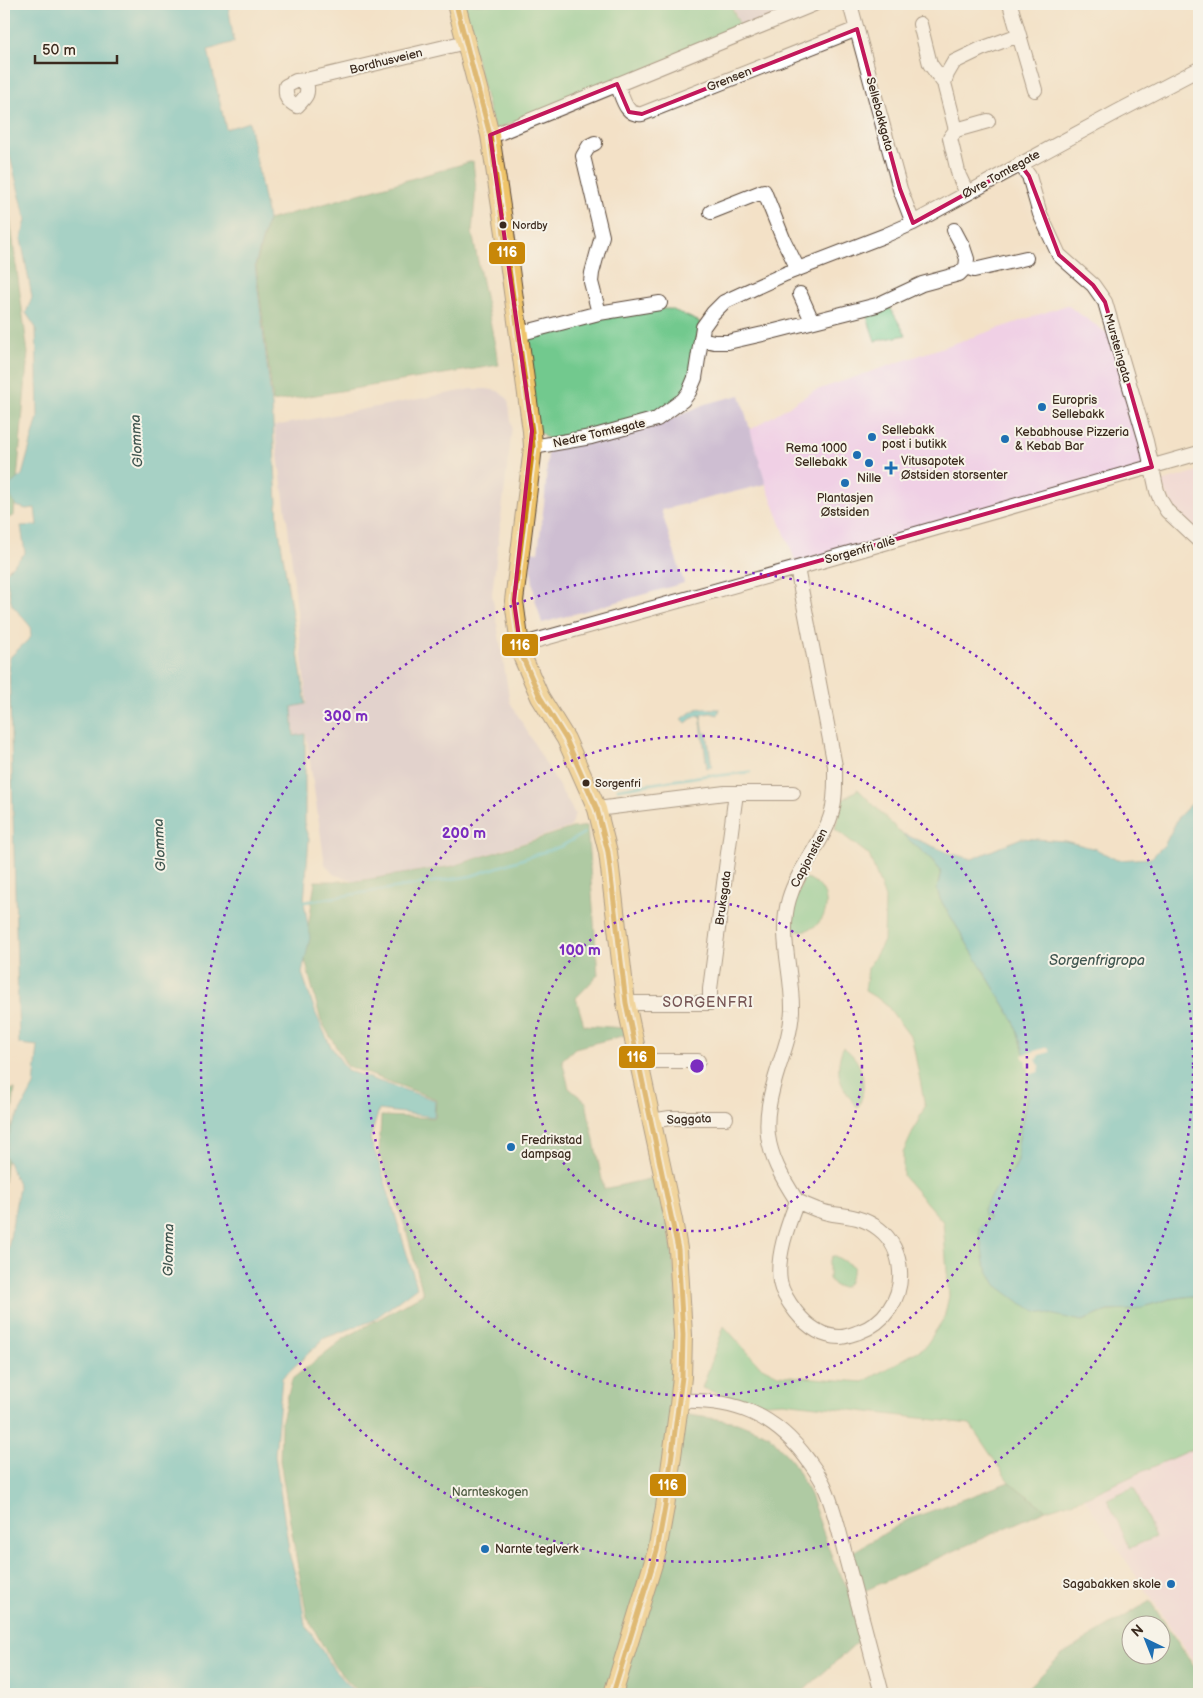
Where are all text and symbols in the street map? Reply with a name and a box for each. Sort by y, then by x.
scale bar [35,32,118,64]
text: 50 m [42,41,76,60]
street label: Bordhusveien [348,45,424,78]
street label: Grensen [705,64,754,95]
street label: Sellebakkgata [862,76,897,153]
street label: Øvre Tomtegate [960,147,1043,202]
place label: Nordby [512,219,548,232]
marker: Nordby [498,220,508,230]
line badge: 116 [488,241,526,265]
text: 116 [497,244,517,261]
street label: Mursteingata [1100,312,1135,385]
place label: Europris Sellebakk [1052,393,1104,422]
marker: Europris Sellebakk [1036,401,1048,413]
water label: Glomma [127,414,146,468]
street label: Nedre Tomtegate [551,416,647,451]
place label: Sellebakk post i butikk [882,423,946,452]
place label: Kebabhouse Pizzeria & Kebab Bar [1015,425,1129,454]
marker: Sellebakk post i butikk [866,431,878,443]
marker: Kebabhouse Pizzeria & Kebab Bar [999,433,1011,445]
place label: Rema 1000 Sellebakk [786,441,847,470]
marker: Rema 1000 Sellebakk [851,449,863,461]
place label: Vitusapotek Østsiden storsenter [901,454,1008,483]
marker: Nille [863,457,875,469]
marker: Vitusapotek Østsiden storsenter [885,462,897,474]
place label: Nille [857,471,881,486]
marker: Plantasjen Østsiden [839,477,851,489]
place label: Plantasjen Østsiden [817,491,873,520]
street label: Sorgenfri allé [823,533,897,568]
line badge: 116 [501,633,539,657]
text: 116 [510,637,530,654]
text: 300 m [324,707,368,726]
place label: Sorgenfri [595,777,641,790]
marker: Sorgenfri [581,778,591,788]
water label: Glomma [150,818,169,872]
text: 200 m [442,824,486,843]
street label: Capjonstien [788,826,831,890]
street label: Bruksgata [712,870,735,926]
text: 100 m [559,941,601,960]
water label: Sorgenfrigropa [1049,952,1145,969]
district label: SORGENFRI [663,994,753,1011]
line badge: 116 [618,1045,656,1069]
text: 116 [627,1049,647,1066]
centre of rings [688,1057,706,1075]
street label: Saggata [666,1111,712,1128]
place label: Fredrikstad dampsag [521,1133,582,1162]
marker: Fredrikstad dampsag [505,1141,517,1153]
water label: Glomma [160,1223,177,1277]
line badge: 116 [649,1473,687,1497]
text: 116 [658,1477,678,1494]
park label: Narnteskogen [452,1485,529,1500]
place label: Narnte teglverk [495,1542,579,1557]
marker: Narnte teglverk [479,1543,491,1555]
place label: Sagabakken skole [1063,1577,1161,1592]
marker: Sagabakken skole [1165,1578,1177,1590]
north arrow [1120,1616,1170,1666]
text: N [1128,1621,1147,1641]

